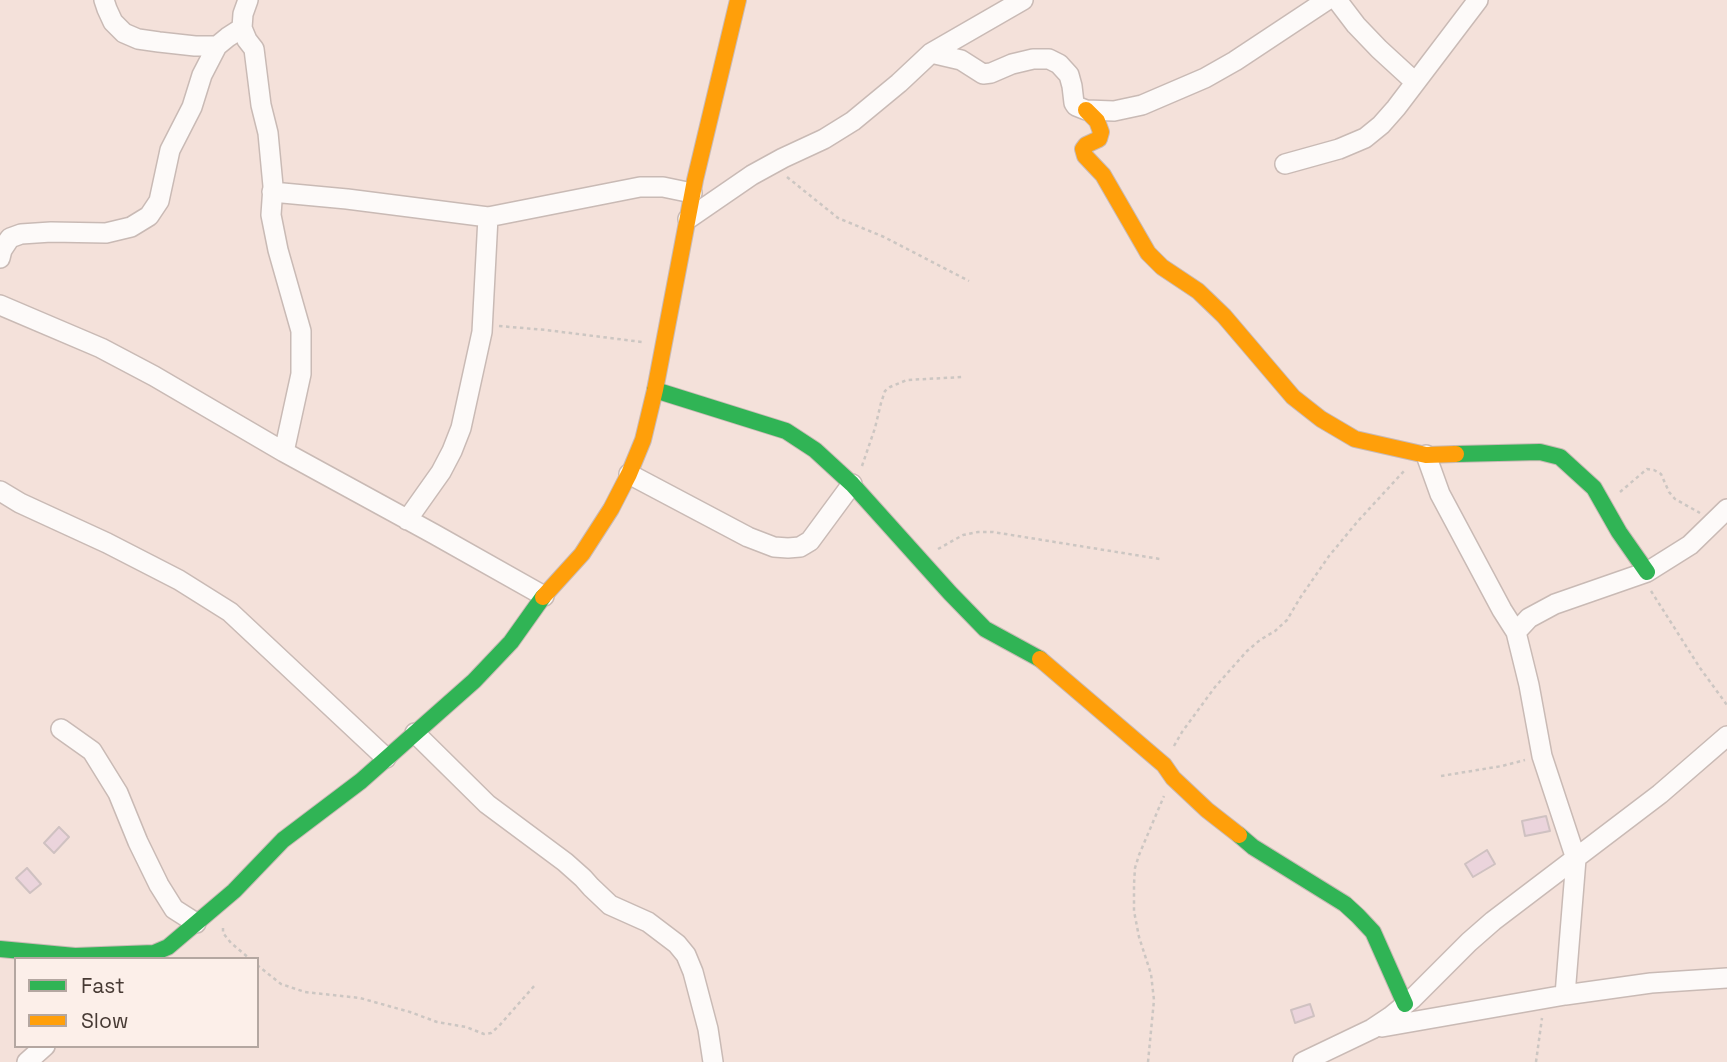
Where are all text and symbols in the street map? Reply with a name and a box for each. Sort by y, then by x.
legend [14,957,259,1048]
text: Fast [81,972,125,999]
text: Slow [81,1007,129,1034]

